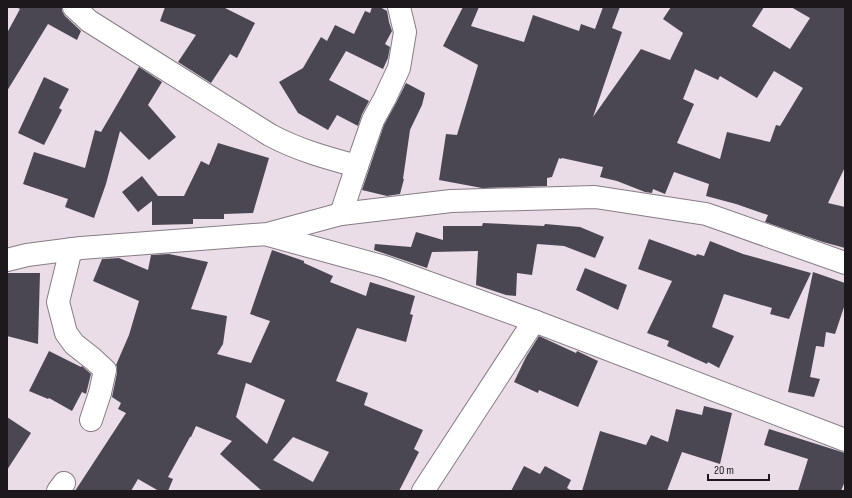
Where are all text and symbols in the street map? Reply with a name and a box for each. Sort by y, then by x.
scale bar [708,456,769,482]
text: 20 m [714,463,734,478]

